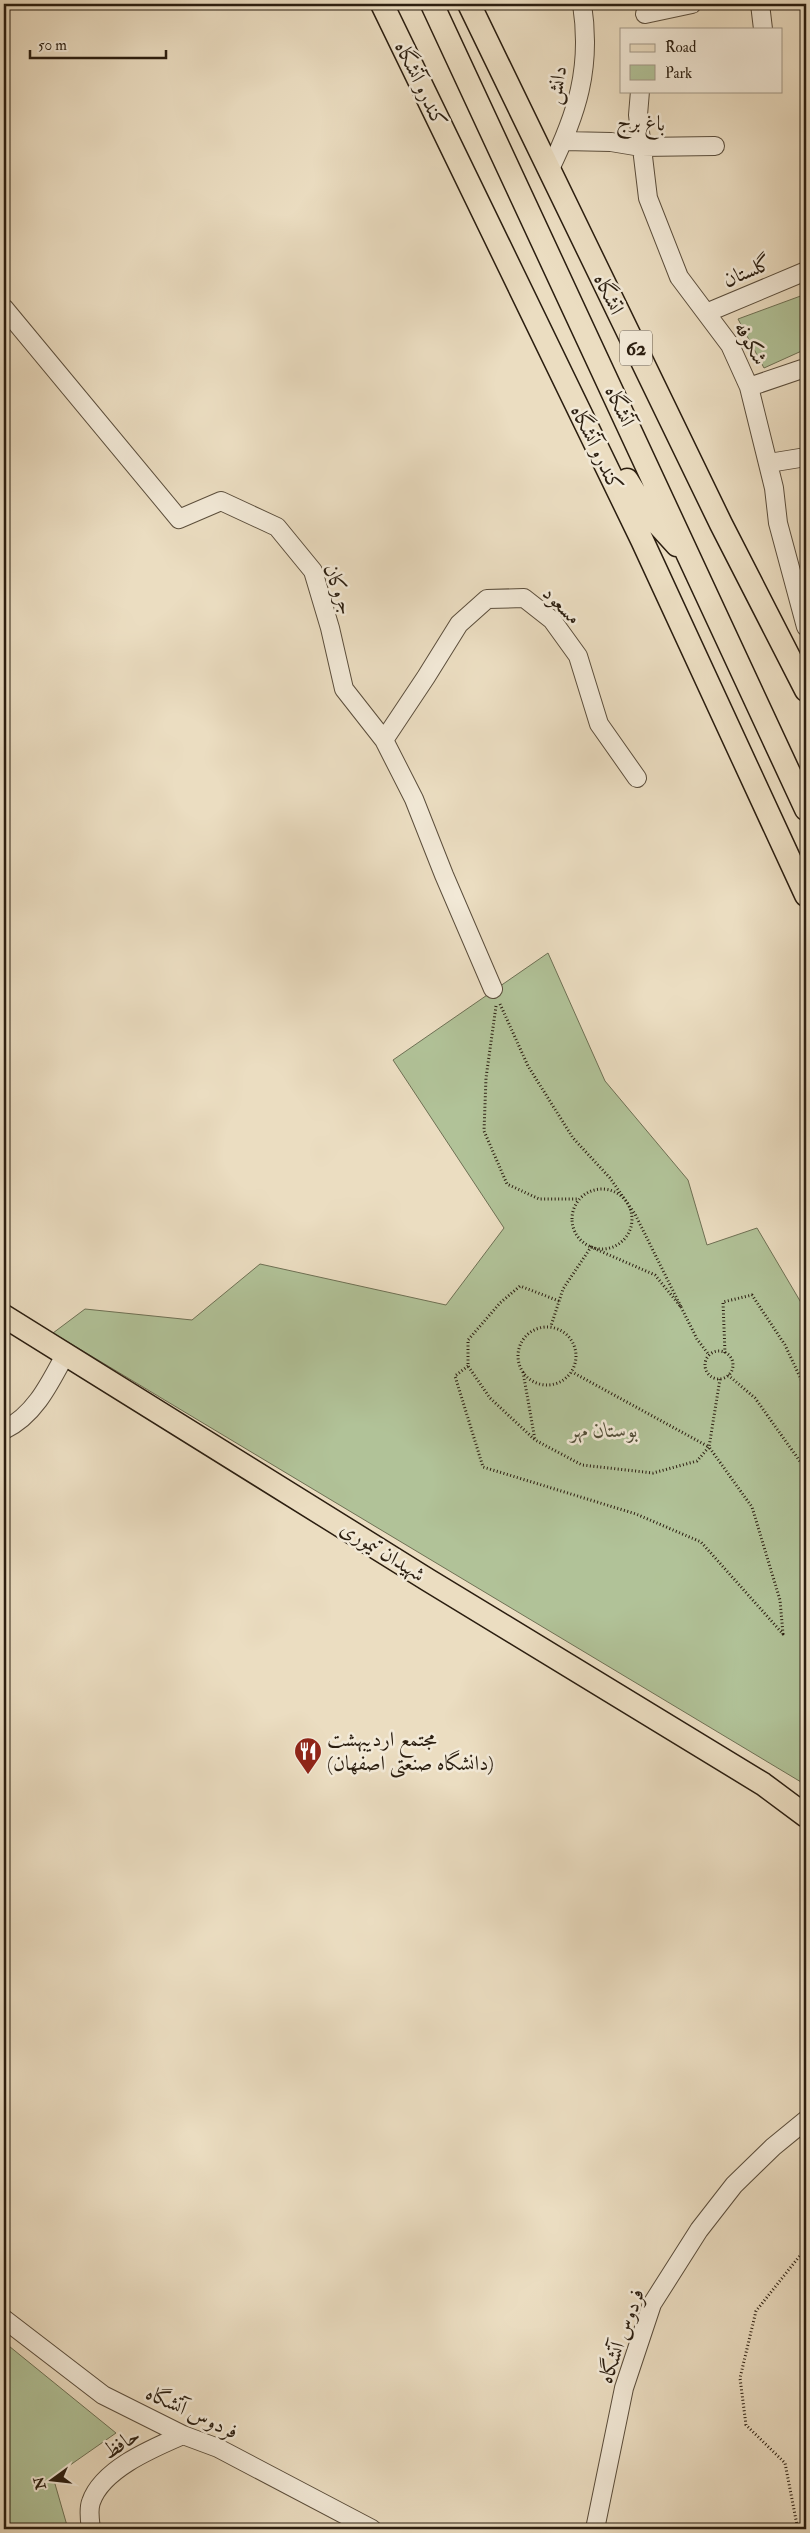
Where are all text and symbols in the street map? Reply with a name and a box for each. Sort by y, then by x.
scale bar [30,28,166,60]
legend [620,28,782,92]
text: 50 m [38,36,67,55]
street label: کندرو آتشگاه [388,37,453,132]
text: Road [665,38,697,57]
street label: دانش [540,63,573,107]
text: Park [665,64,692,83]
street label: باغ برج [616,107,666,143]
street label: گلستان [719,249,776,294]
street label: اتشگاه [587,269,630,319]
street label: شکوفه [728,317,773,370]
road number: 62 [620,330,652,366]
street label: آتشگاه [598,381,642,433]
street label: کندرو آتشگاه [564,401,629,496]
street label: جروکان [317,560,360,618]
street label: مسعود [536,580,587,631]
park label: بوستان مهر [569,1417,638,1444]
street label: شهیدان تیموری [335,1515,430,1588]
place label: مجتمع اردیبهشت (دانشگاه صنعتی اصفهان) [327,1726,494,1778]
restaurant icon: مجتمع اردیبهشت (دانشگاه صنعتی اصفهان) [293,1736,323,1775]
street label: فردوس آتشگاه [592,2285,651,2387]
street label: فردوس آتشگاه [141,2379,242,2446]
street label: حافظ [97,2421,145,2466]
north arrow [28,2456,78,2506]
text: N [30,2475,50,2492]

